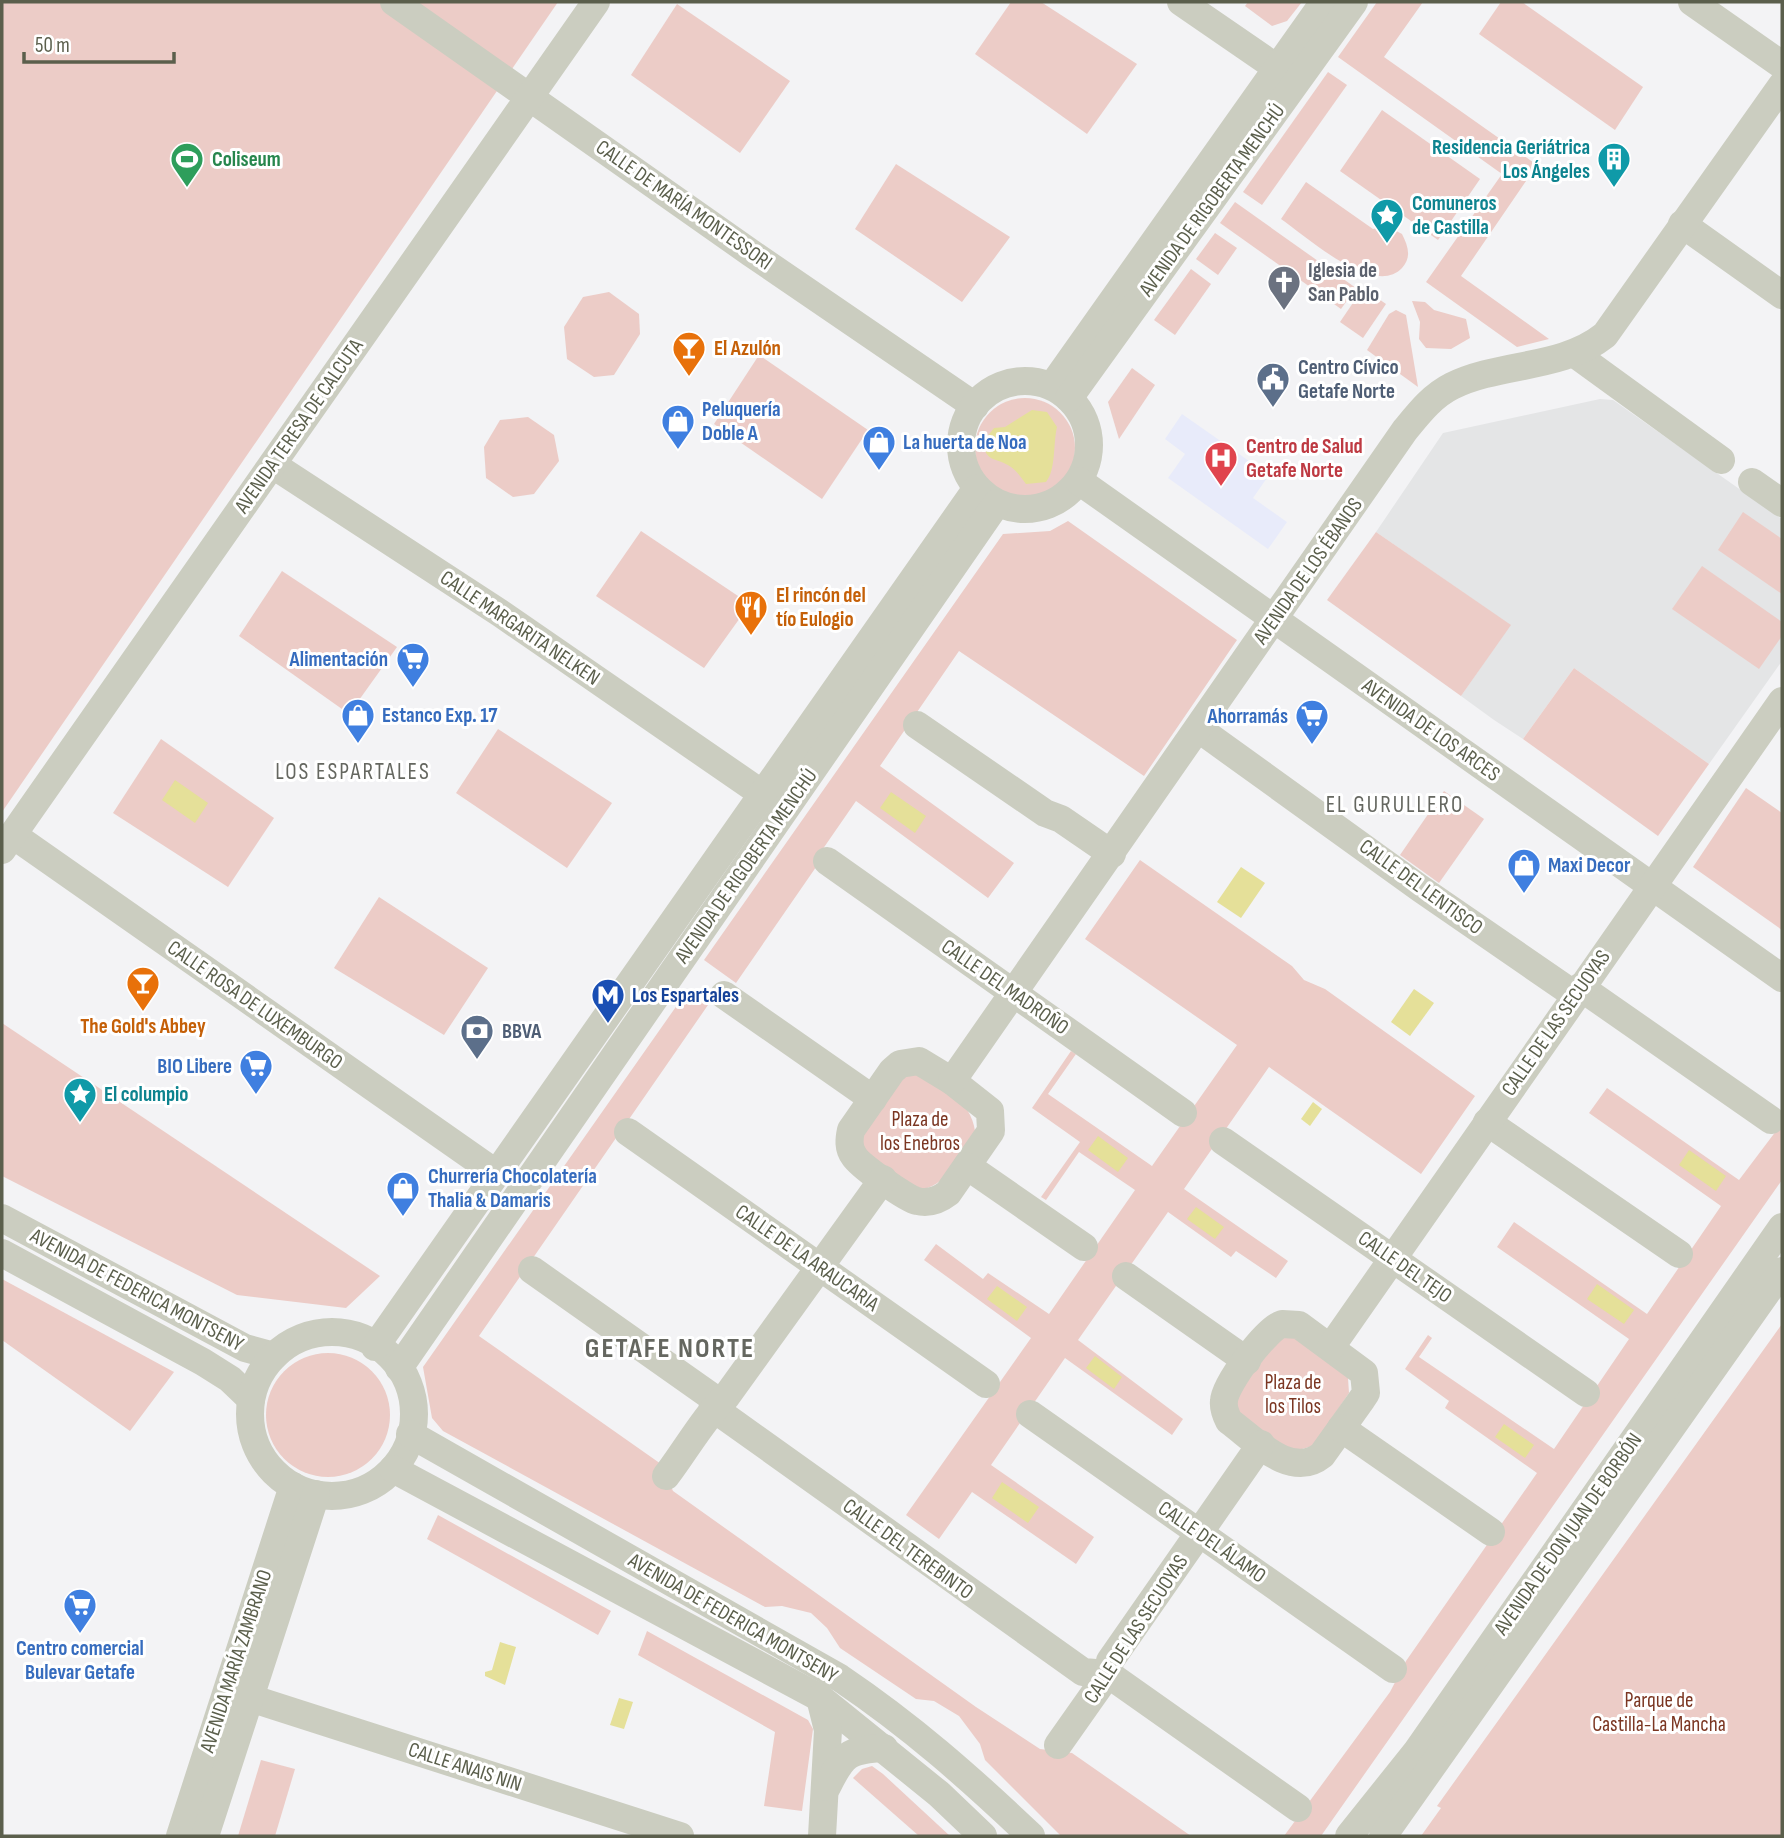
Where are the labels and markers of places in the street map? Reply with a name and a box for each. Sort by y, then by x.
place label: Residencia Geriátrica Los Ángeles [1432,135,1590,184]
sports icon: Coliseum [168,140,206,189]
building icon: Residencia Geriátrica Los Ángeles [1595,140,1633,189]
place label: Coliseum [212,147,281,172]
place label: Comuneros de Castilla [1412,191,1497,240]
place icon: Comuneros de Castilla [1368,196,1406,245]
place label: Iglesia de San Pablo [1308,258,1379,307]
church icon: Iglesia de San Pablo [1265,263,1303,312]
bar icon: El Azulón [670,329,708,378]
place label: El Azulón [714,336,781,361]
place label: Centro Cívico Getafe Norte [1298,355,1399,404]
public building icon: Centro Cívico Getafe Norte [1254,360,1292,409]
place label: Peluquería Doble A [702,397,781,446]
shop icon: Peluquería Doble A [659,402,697,451]
shop icon: La huerta de Noa [860,423,898,472]
place label: La huerta de Noa [903,430,1027,455]
place label: Centro de Salud Getafe Norte [1246,434,1363,483]
hospital icon: Centro de Salud Getafe Norte [1202,439,1240,488]
place label: El rincón del tío Eulogio [776,583,866,632]
restaurant icon: El rincón del tío Eulogio [732,588,770,637]
supermarket icon: Alimentación [394,640,432,689]
place label: Alimentación [289,647,388,672]
shop icon: Estanco Exp. 17 [339,696,377,745]
supermarket icon: Ahorramás [1293,697,1331,746]
place label: Estanco Exp. 17 [382,703,498,728]
place label: Ahorramás [1206,704,1288,729]
shop icon: Maxi Decor [1505,846,1543,895]
place label: Maxi Decor [1548,853,1631,878]
bar icon: The Gold's Abbey [124,964,162,1013]
metro station icon: Los Espartales [589,976,627,1025]
place label: Los Espartales [632,983,739,1008]
bank icon: BBVA [458,1012,496,1061]
place label: The Gold's Abbey [80,1014,206,1039]
place label: BBVA [502,1019,542,1044]
supermarket icon: BIO Libere [237,1047,275,1096]
place label: BIO Libere [157,1054,232,1079]
place icon: El columpio [61,1075,99,1124]
place label: El columpio [104,1082,189,1107]
place label: Churrería Chocolatería Thalia & Damaris [428,1164,597,1213]
shop icon: Churrería Chocolatería Thalia & Damaris [384,1169,422,1218]
supermarket icon: Centro comercial Bulevar Getafe [61,1586,99,1635]
place label: Centro comercial Bulevar Getafe [16,1636,144,1685]

